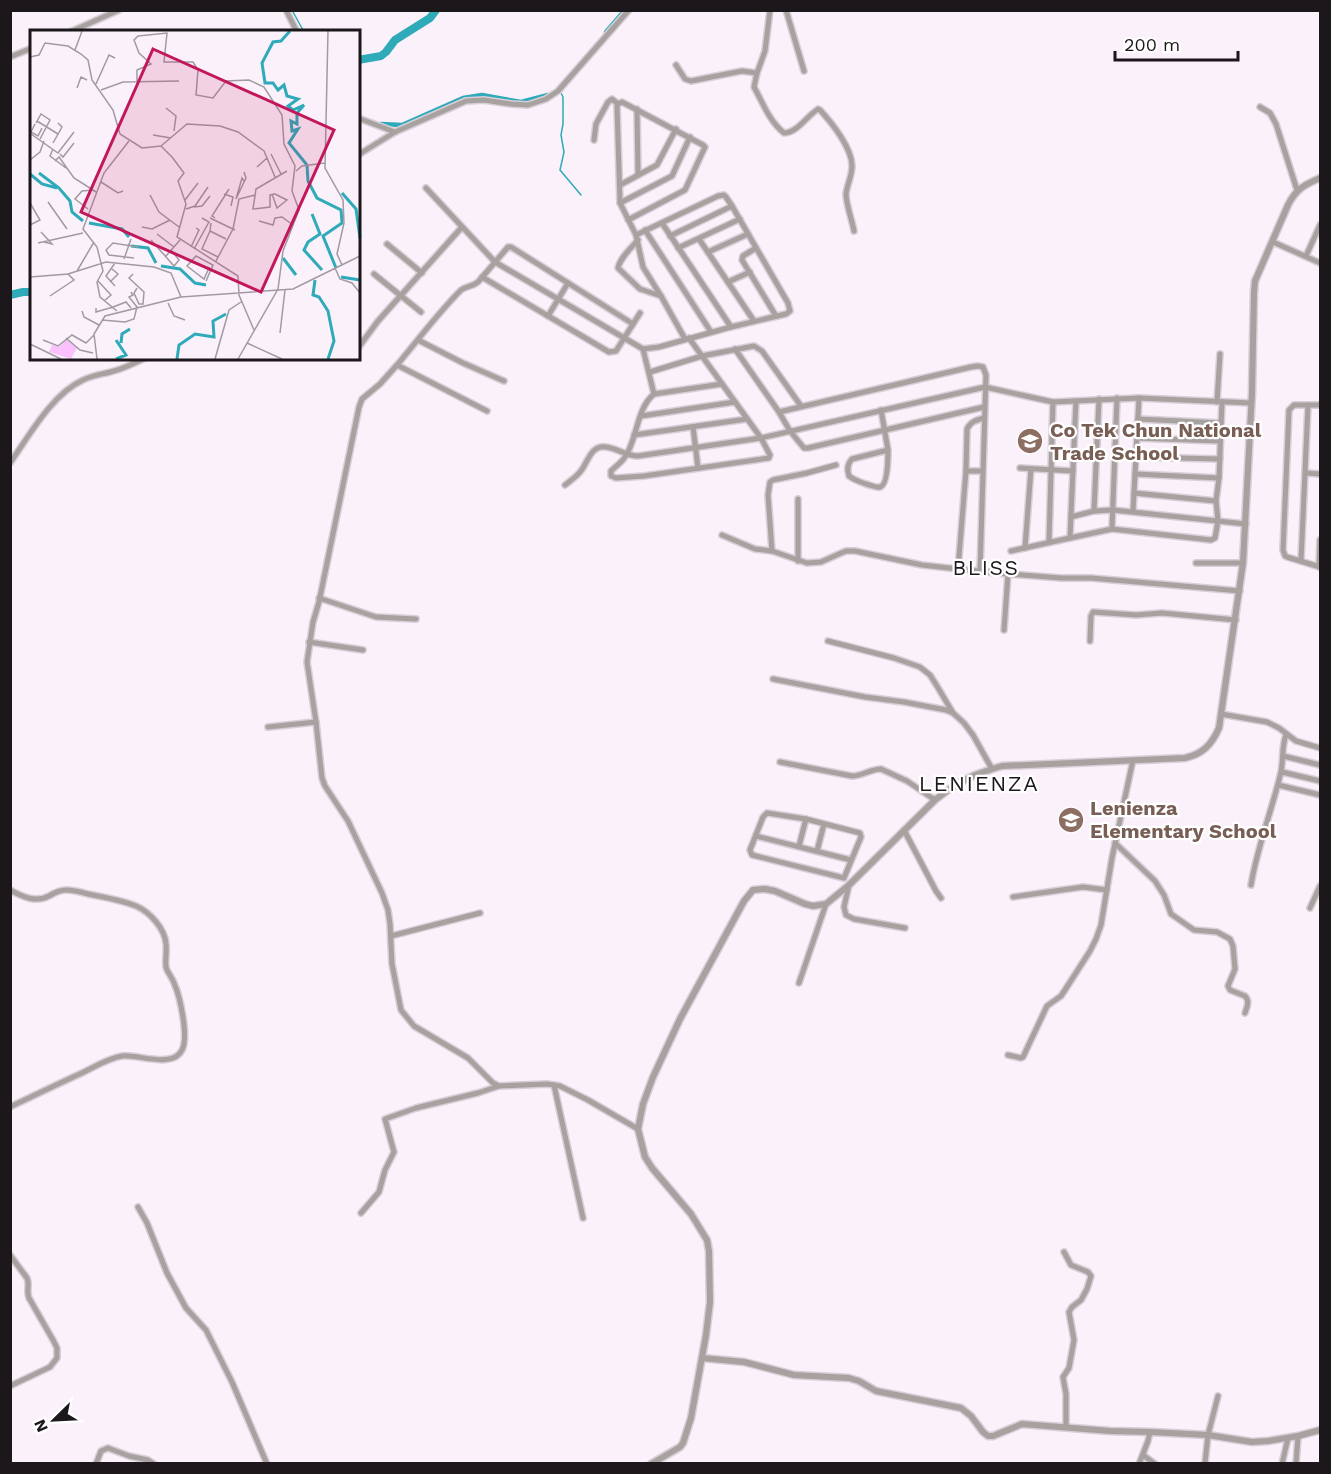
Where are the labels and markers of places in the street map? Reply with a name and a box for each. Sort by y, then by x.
place label: Co Tek Chun National Trade School [1050,418,1262,465]
school or university icon: Co Tek Chun National Trade School [1015,426,1045,456]
place label: Lenienza Elementary School [1090,796,1277,843]
school or university icon: Lenienza Elementary School [1056,805,1086,835]

